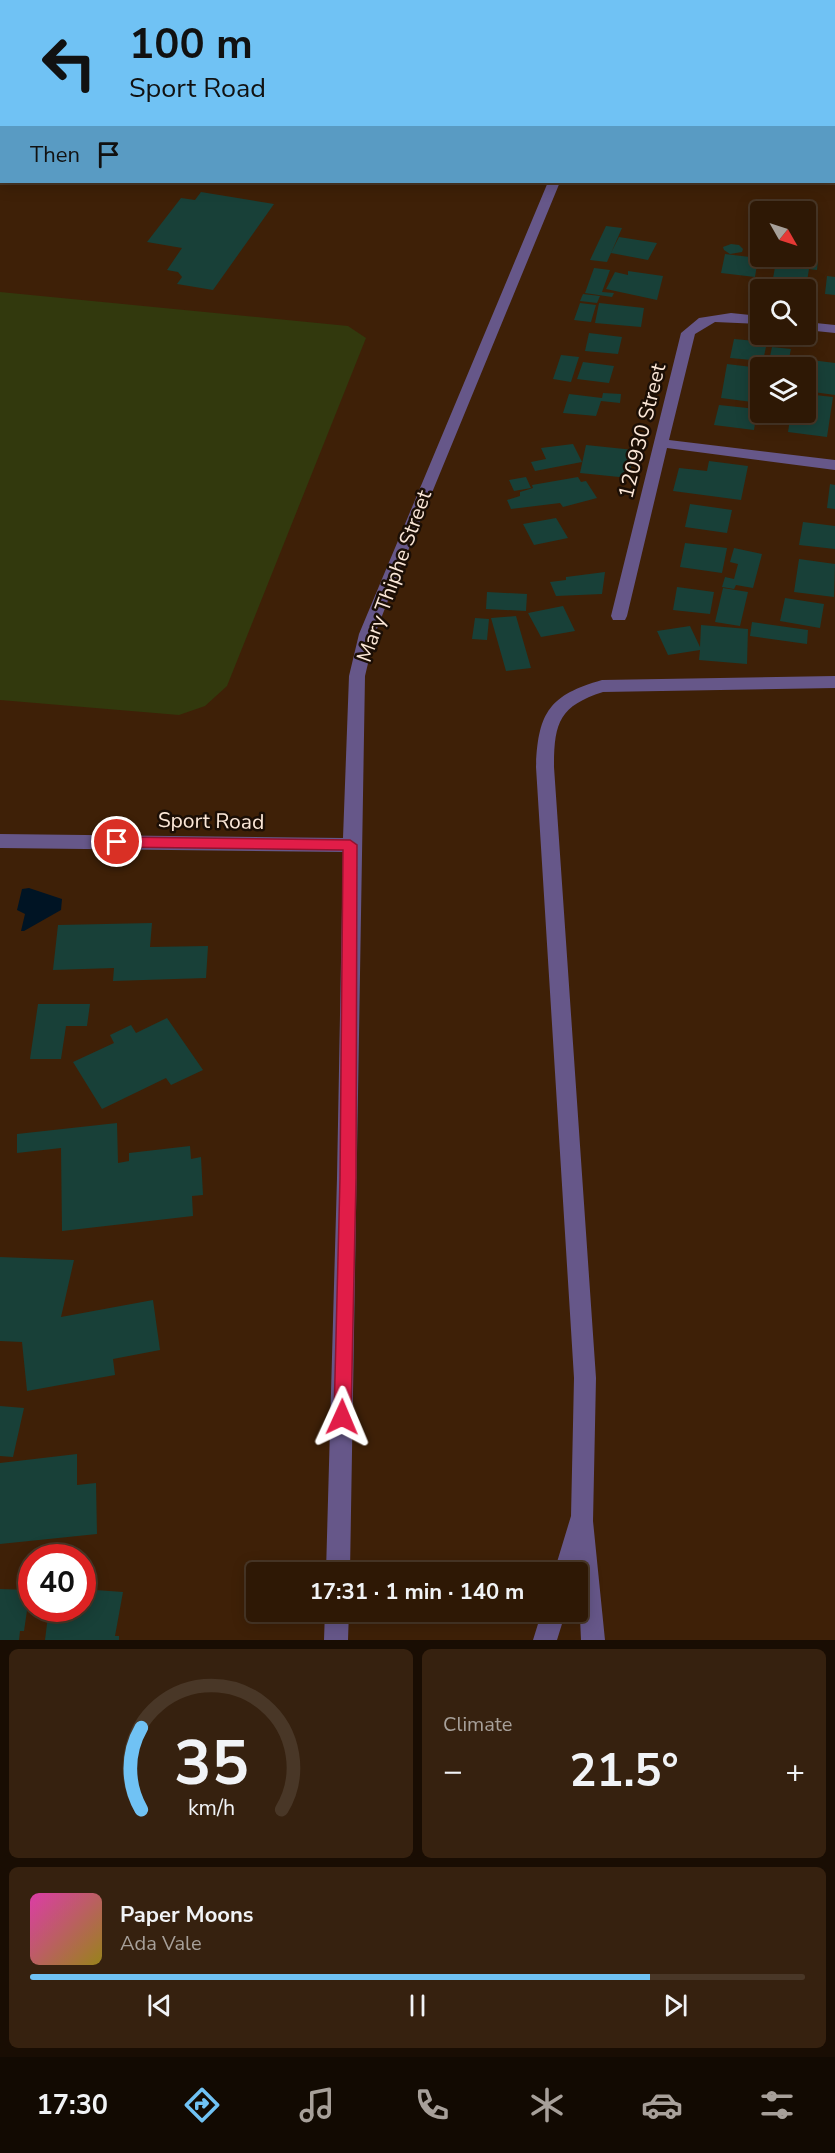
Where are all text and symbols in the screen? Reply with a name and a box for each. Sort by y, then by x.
text: 100 m [129,16,253,73]
icon: left [30,24,108,102]
text: Sport Road [129,70,266,107]
icon: arrive [92,138,125,171]
text: Then [30,140,80,170]
north arrow [750,201,816,267]
map controls [750,201,816,423]
button: search [750,279,816,345]
button: layers [750,357,816,423]
street label: 120930 Street [612,360,672,501]
street label: Mary Thiphe Street [350,486,438,666]
street label: Sport Road [158,806,264,836]
pin [91,816,142,867]
icon: arrive [100,825,133,858]
position arrow [310,1385,374,1449]
speed limit sign: 40 [18,1544,96,1622]
text: 17:31 · 1 min · 140 m [310,1577,524,1607]
text: Climate [443,1711,512,1738]
text: 35 [174,1721,248,1806]
text: 21.5° [569,1741,679,1802]
text: − [443,1749,463,1794]
text: + [785,1749,805,1794]
text: km/h [187,1794,235,1824]
text: Paper Moons [120,1900,254,1930]
text: Ada Vale [120,1930,202,1957]
icon: previous [143,1989,176,2022]
icon: pause [401,1989,434,2022]
icon: next [659,1989,692,2022]
icon: directions [181,2084,223,2126]
icon: music [296,2084,338,2126]
icon: phone [411,2084,453,2126]
icon: climate [526,2084,568,2126]
icon: car [641,2084,683,2126]
icon: filters [756,2084,798,2126]
text: 17:30 [37,2087,108,2124]

